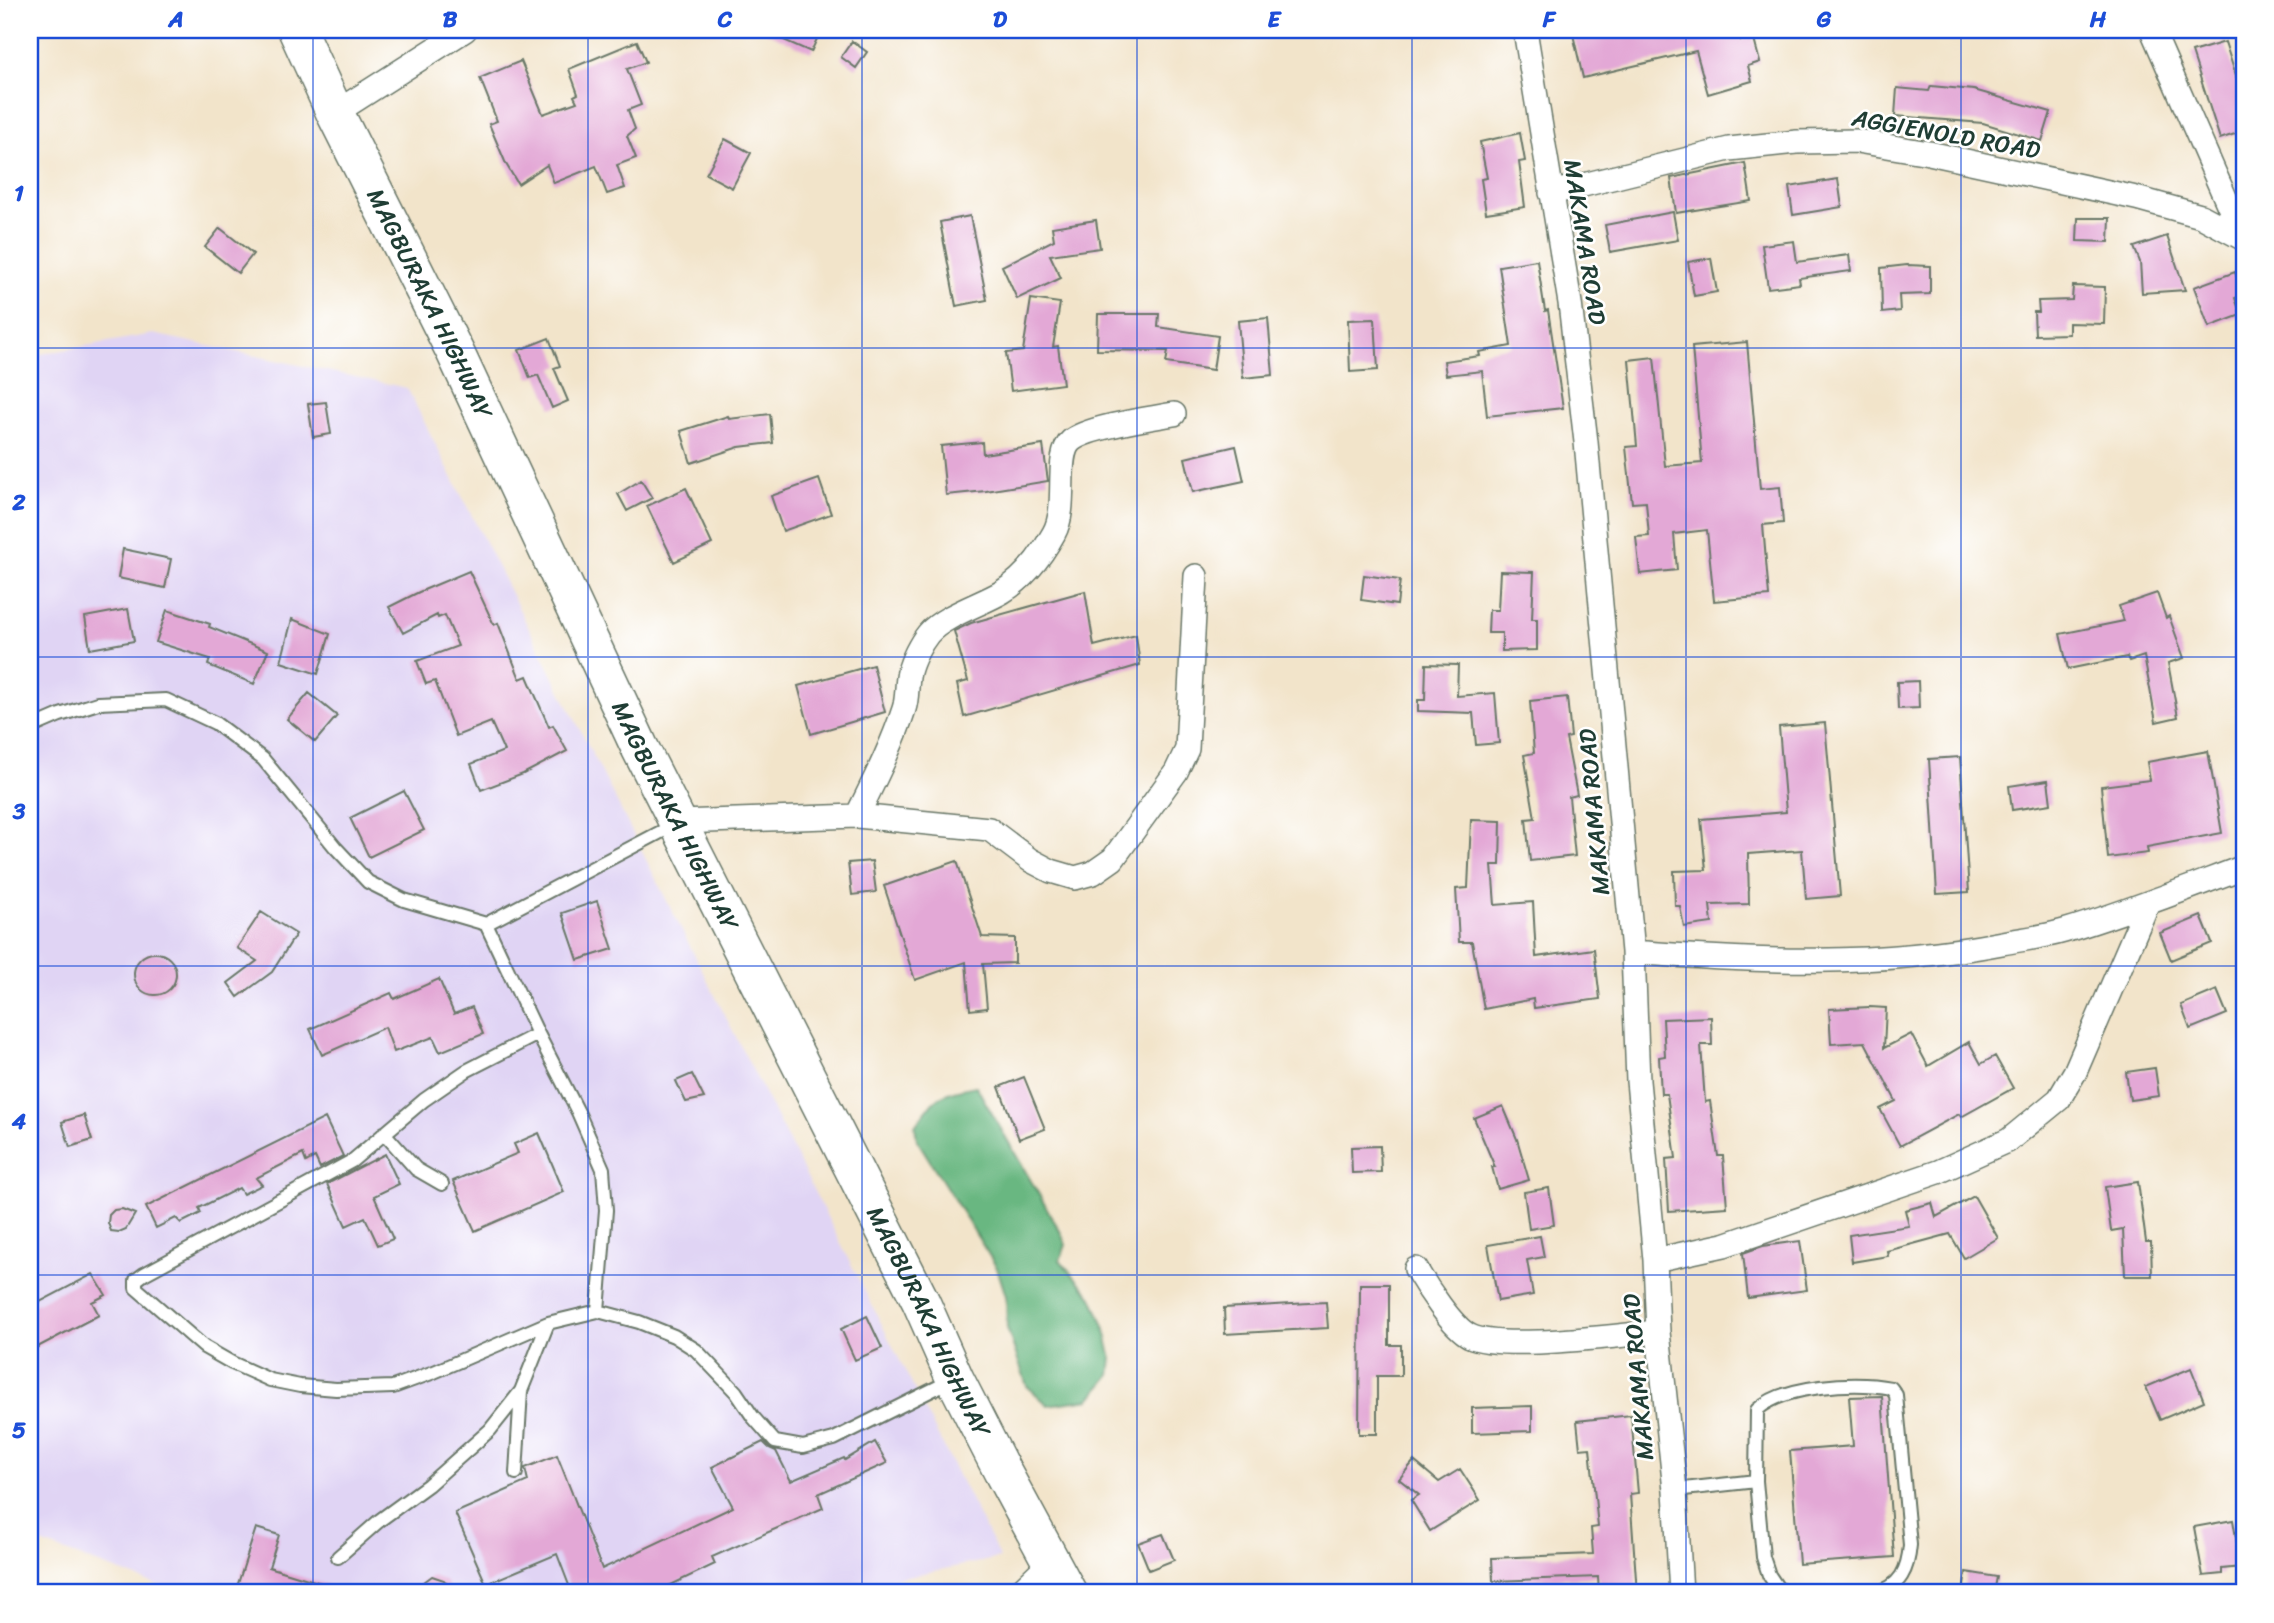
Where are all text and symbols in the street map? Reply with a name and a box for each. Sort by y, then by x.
text: A [167,0,184,40]
text: B [443,0,458,40]
text: C [717,0,733,40]
text: D [993,0,1008,40]
text: E [1268,0,1283,40]
text: F [1542,0,1557,40]
text: G [1816,0,1832,40]
text: H [2089,0,2107,40]
street label: AGGIENOLD ROAD [1848,97,2044,171]
street label: MAKAMA ROAD [1551,156,1619,328]
text: 1 [14,173,24,214]
street label: MAGBURAKA HIGHWAY [355,181,505,427]
text: 2 [11,482,26,523]
street label: MAGBURAKA HIGHWAY [600,694,751,940]
street label: MAKAMA ROAD [1566,726,1622,897]
text: 3 [12,791,26,832]
text: 4 [11,1101,27,1142]
street label: MAGBURAKA HIGHWAY [855,1199,1003,1446]
street label: MAKAMA ROAD [1610,1291,1666,1462]
text: 5 [12,1410,26,1451]

